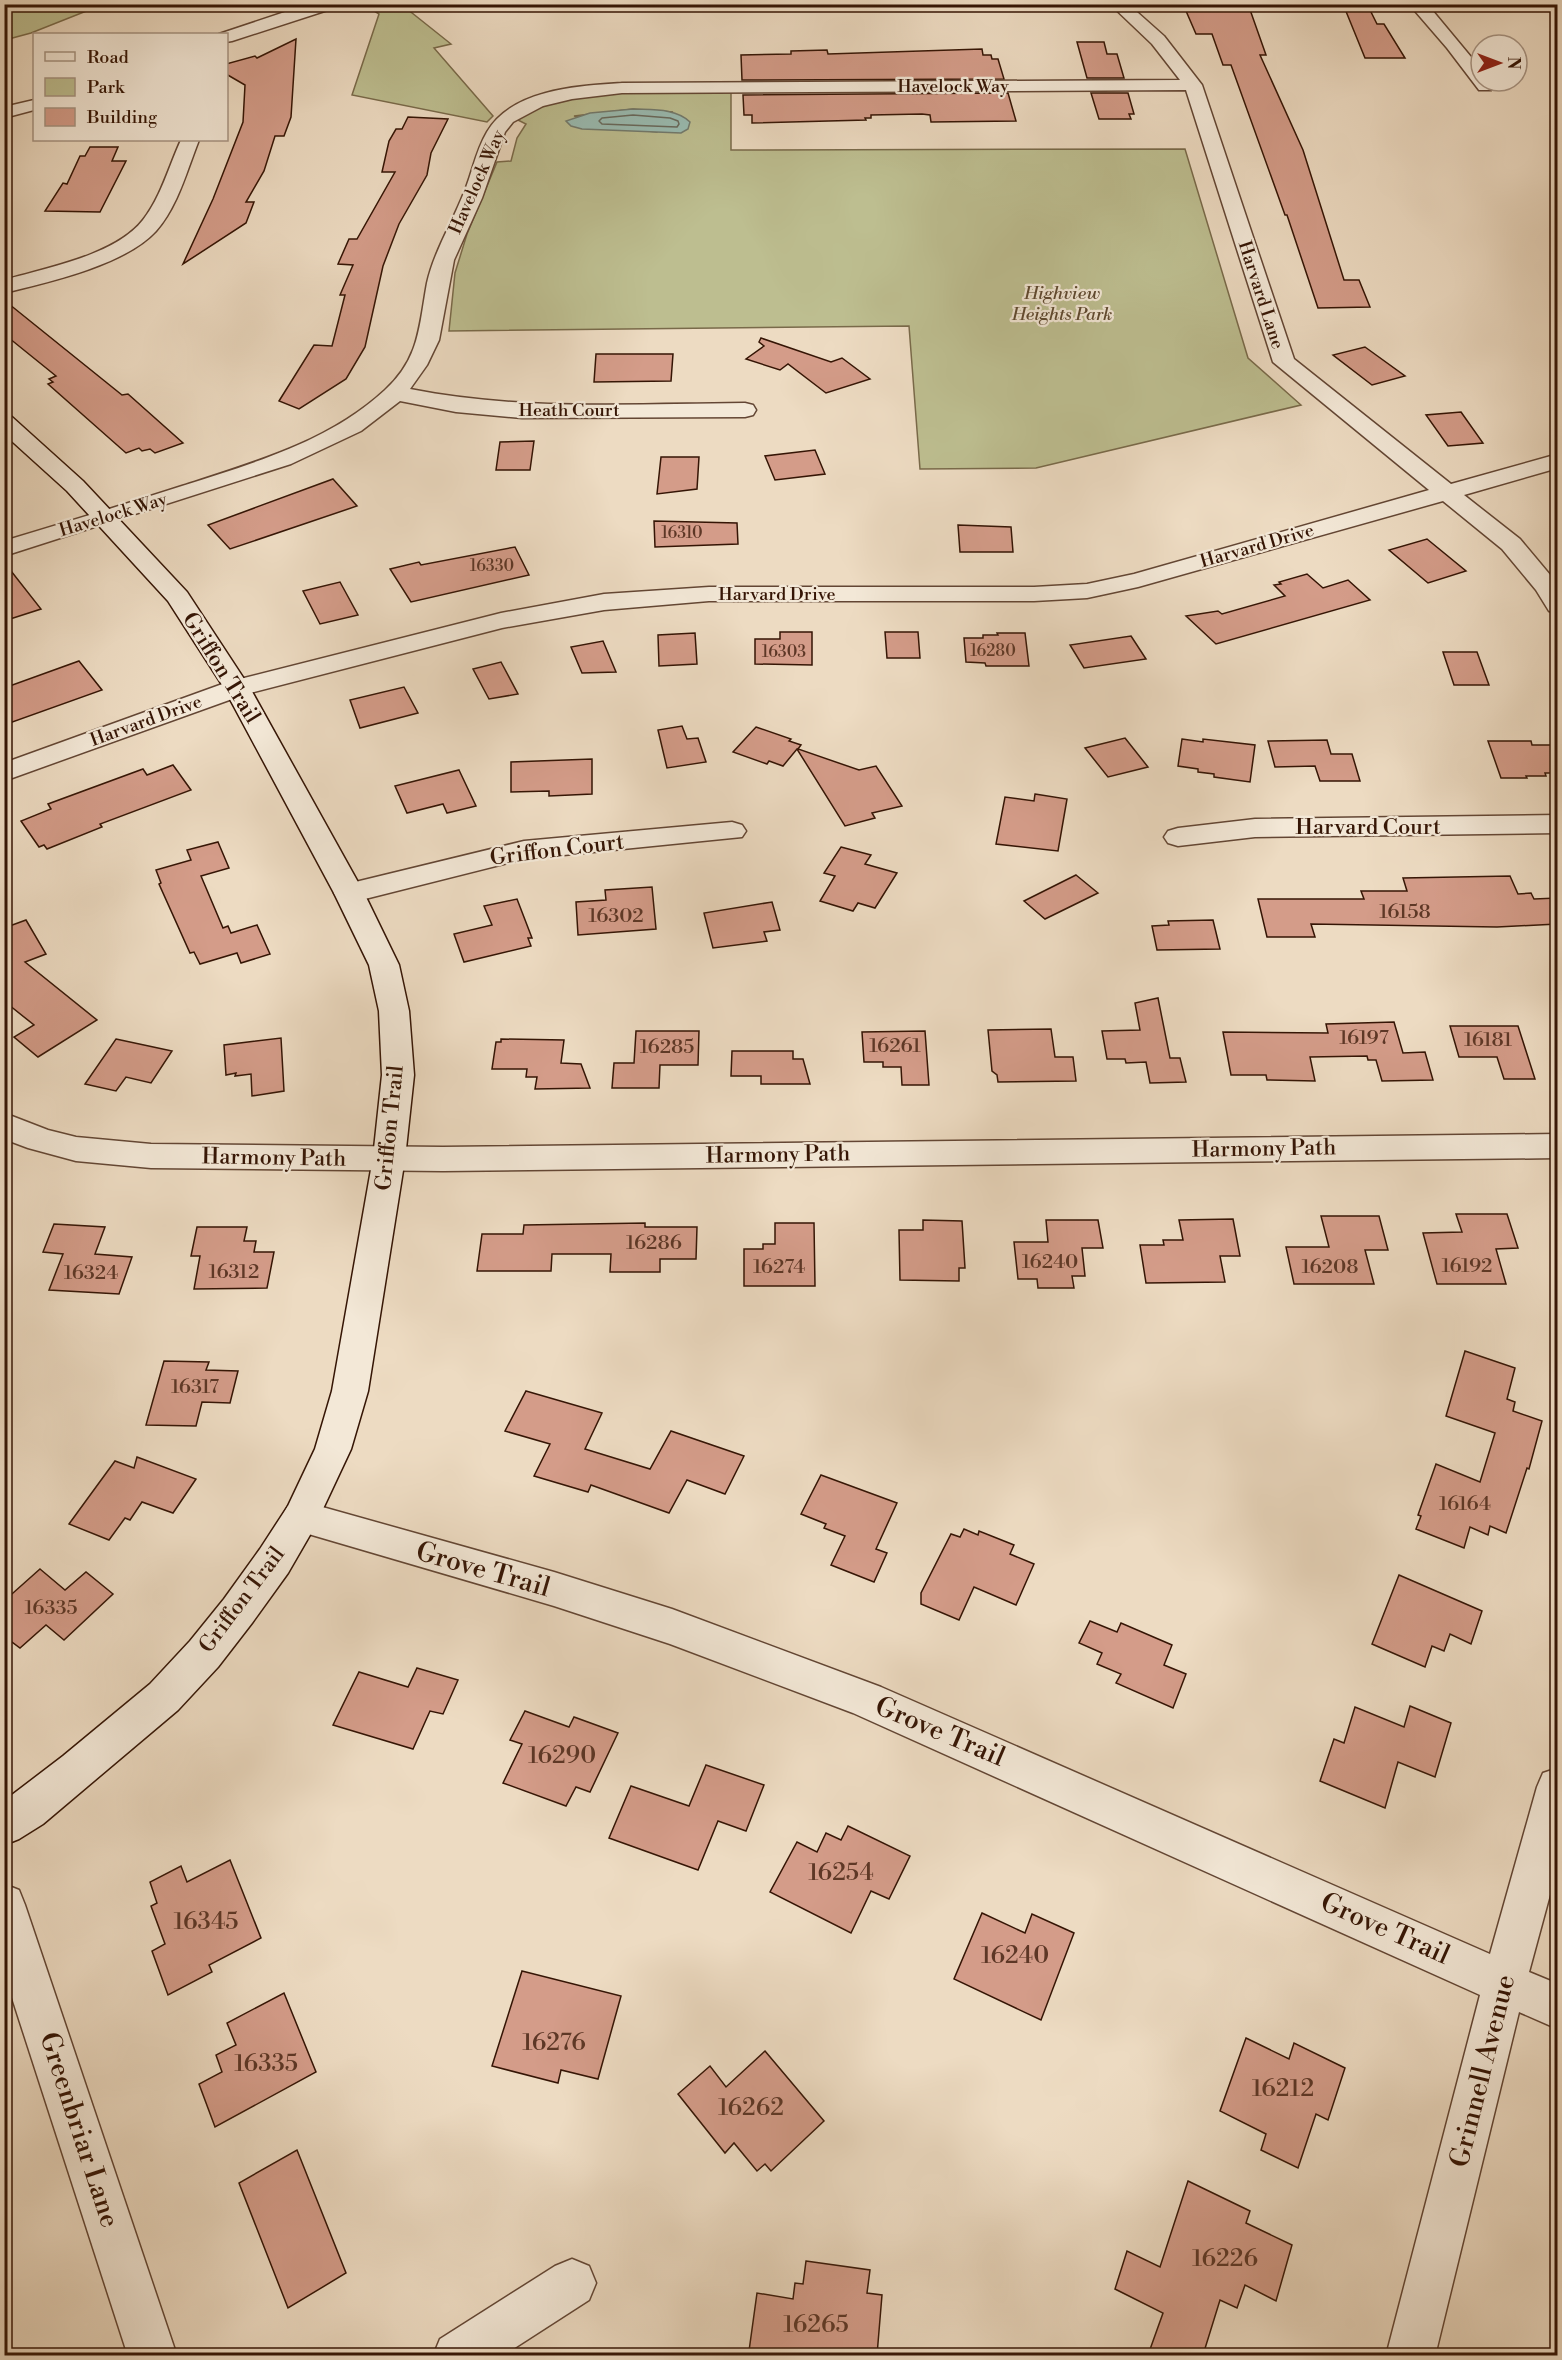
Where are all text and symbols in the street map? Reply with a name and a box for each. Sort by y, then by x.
legend [33,33,228,141]
north arrow [1469,33,1529,93]
text: Road [87,46,130,69]
text: N [1503,57,1523,70]
street label: Havelock Way [897,75,1009,98]
text: Park [87,76,126,99]
text: Building [86,106,158,129]
street label: Havelock Way [444,126,510,238]
street label: Harvard Lane [1233,238,1289,352]
park label: Highview Heights Park [1011,282,1112,326]
street label: Heath Court [518,399,620,422]
street label: Havelock Way [56,488,170,542]
street label: Harvard Drive [1197,519,1317,573]
house number: 16310 [661,523,703,543]
house number: 16330 [470,556,514,576]
street label: Harvard Drive [718,583,836,606]
street label: Griffon Trail [176,607,266,729]
house number: 16280 [970,641,1016,661]
house number: 16303 [762,642,806,662]
street label: Harvard Drive [87,690,205,752]
street label: Harvard Court [1295,814,1441,841]
street label: Griffon Court [488,828,626,872]
house number: 16158 [1379,900,1431,925]
house number: 16302 [588,904,644,929]
house number: 16197 [1339,1026,1389,1051]
house number: 16181 [1464,1028,1512,1053]
house number: 16261 [869,1034,921,1059]
house number: 16285 [640,1035,694,1060]
street label: Griffon Trail [370,1063,410,1192]
street label: Harmony Path [1191,1134,1337,1164]
street label: Harmony Path [705,1140,851,1170]
street label: Harmony Path [201,1143,347,1173]
house number: 16286 [626,1231,682,1256]
house number: 16240 [1022,1250,1078,1275]
house number: 16192 [1442,1254,1492,1279]
house number: 16274 [753,1255,805,1280]
house number: 16208 [1302,1255,1358,1280]
house number: 16312 [209,1260,260,1285]
house number: 16324 [64,1261,118,1286]
house number: 16317 [171,1375,219,1400]
house number: 16164 [1439,1492,1491,1517]
street label: Grove Trail [412,1535,554,1605]
street label: Griffon Trail [193,1541,291,1658]
house number: 16335 [24,1596,78,1621]
street label: Grove Trail [870,1689,1010,1775]
house number: 16290 [528,1741,596,1771]
house number: 16254 [808,1858,874,1888]
street label: Grove Trail [1315,1885,1455,1973]
house number: 16345 [173,1907,239,1937]
house number: 16240 [981,1941,1049,1971]
street label: Grinnell Avenue [1443,1971,1523,2171]
street label: Greenbriar Lane [31,2028,127,2232]
house number: 16276 [522,2028,586,2058]
house number: 16335 [234,2049,298,2079]
house number: 16212 [1252,2074,1314,2104]
house number: 16262 [718,2093,784,2123]
house number: 16226 [1192,2244,1258,2274]
house number: 16265 [783,2310,849,2340]

